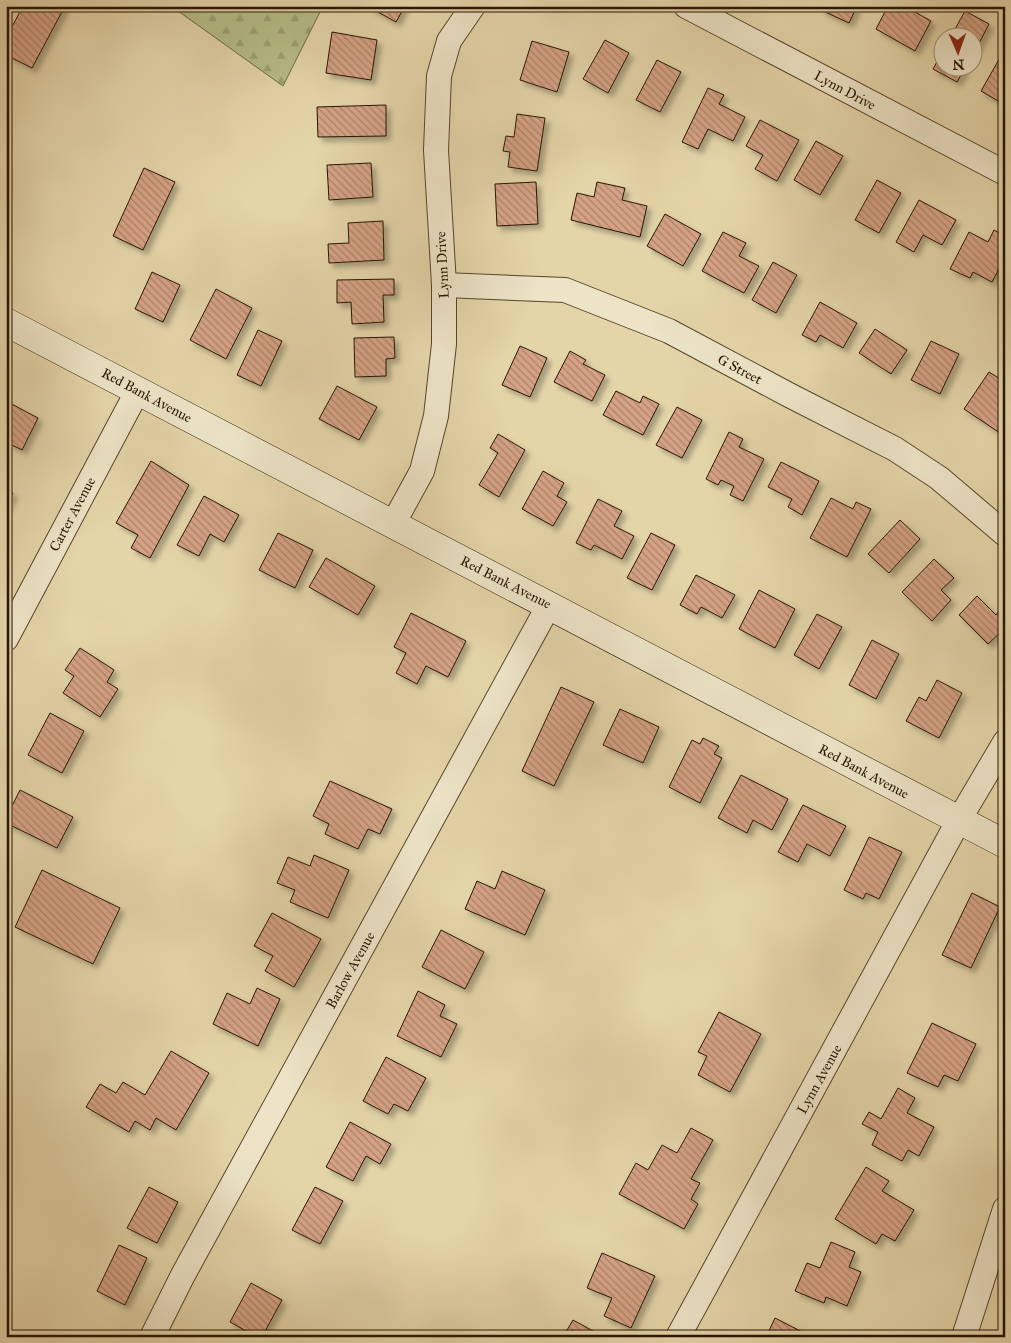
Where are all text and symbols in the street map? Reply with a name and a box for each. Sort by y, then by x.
north arrow [934,28,984,78]
text: N [952,56,965,73]
street label: Lynn Drive [811,67,879,114]
street label: Lynn Drive [432,231,453,299]
street label: G Street [715,351,765,388]
street label: Red Bank Avenue [99,364,195,426]
street label: Carter Avenue [46,474,99,554]
street label: Red Bank Avenue [457,552,554,613]
street label: Red Bank Avenue [816,740,912,802]
street label: Barlow Avenue [322,929,379,1012]
street label: Lynn Avenue [793,1041,846,1117]

